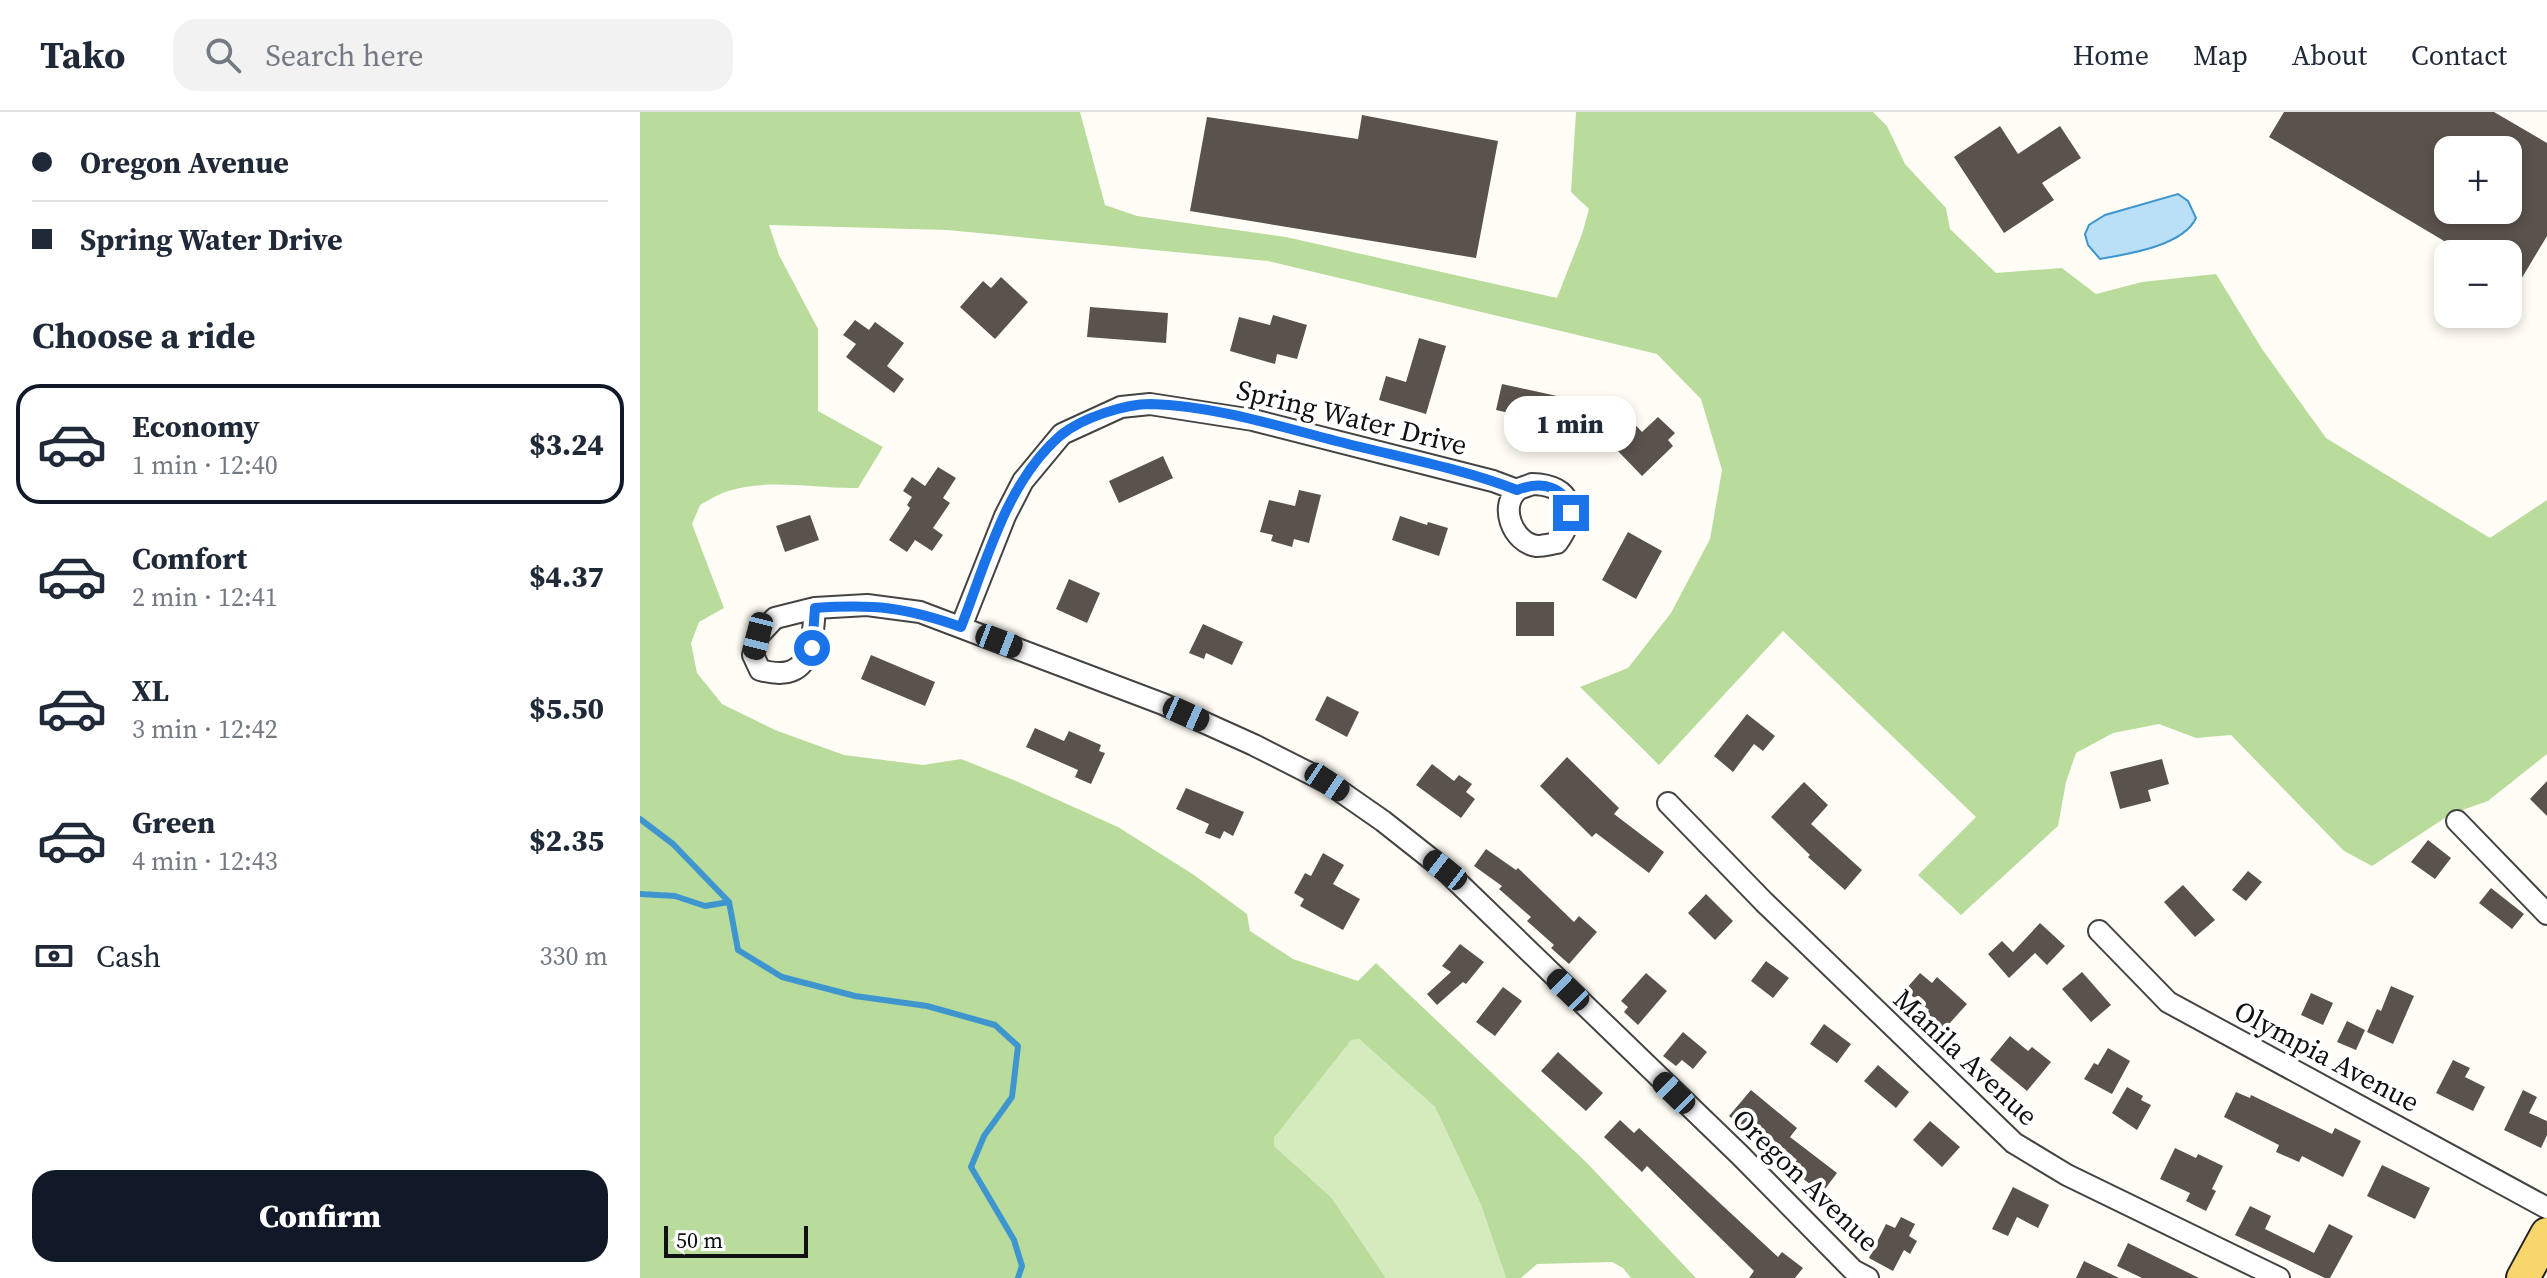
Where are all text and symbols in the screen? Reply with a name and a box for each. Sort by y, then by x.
search box [173,19,733,91]
text: Tako [40,29,125,81]
icon: search [201,33,245,77]
text: Search here [265,35,424,76]
text: Home [2073,36,2149,74]
text: Map [2193,36,2248,74]
text: About [2292,36,2367,74]
text: Contact [2411,36,2507,74]
map controls [2434,136,2522,328]
button: + [2434,136,2522,224]
text: Oregon Avenue [80,142,289,183]
text: Spring Water Drive [80,219,343,260]
button: − [2434,240,2522,328]
text: Choose a ride [32,311,255,360]
street label: Spring Water Drive [1233,370,1471,464]
callout: 1 min [1505,397,1637,453]
text: Economy [132,406,260,447]
text: 1 min [1536,406,1604,442]
icon: car [36,408,108,480]
text: $3.24 [529,424,604,465]
text: 1 min · 12:40 [132,447,278,483]
route end [1553,495,1589,531]
text: Comfort [132,538,247,579]
icon: car [36,540,108,612]
text: $4.37 [529,556,604,597]
text: 2 min · 12:41 [132,579,278,615]
car [741,610,775,662]
car [972,621,1026,661]
route start [794,630,830,666]
text: XL [132,670,169,711]
icon: car [36,672,108,744]
text: $5.50 [529,688,604,729]
car [1159,693,1213,735]
text: 3 min · 12:42 [132,711,278,747]
car [1300,759,1354,805]
text: Green [132,802,215,843]
icon: car [36,804,108,876]
text: $2.35 [529,820,604,861]
text: 4 min · 12:43 [132,843,278,879]
car [1419,846,1471,894]
icon: cash [32,934,76,978]
text: Cash [96,936,161,977]
text: 330 m [540,938,608,974]
car [1542,965,1594,1015]
street label: Manila Avenue [1885,980,2047,1134]
street label: Olympia Avenue [2228,991,2426,1121]
car [1648,1068,1700,1118]
street label: Oregon Avenue [1724,1100,1888,1260]
button: Confirm [32,1170,608,1262]
scale bar [664,1222,808,1258]
text: 50 m [676,1225,723,1255]

